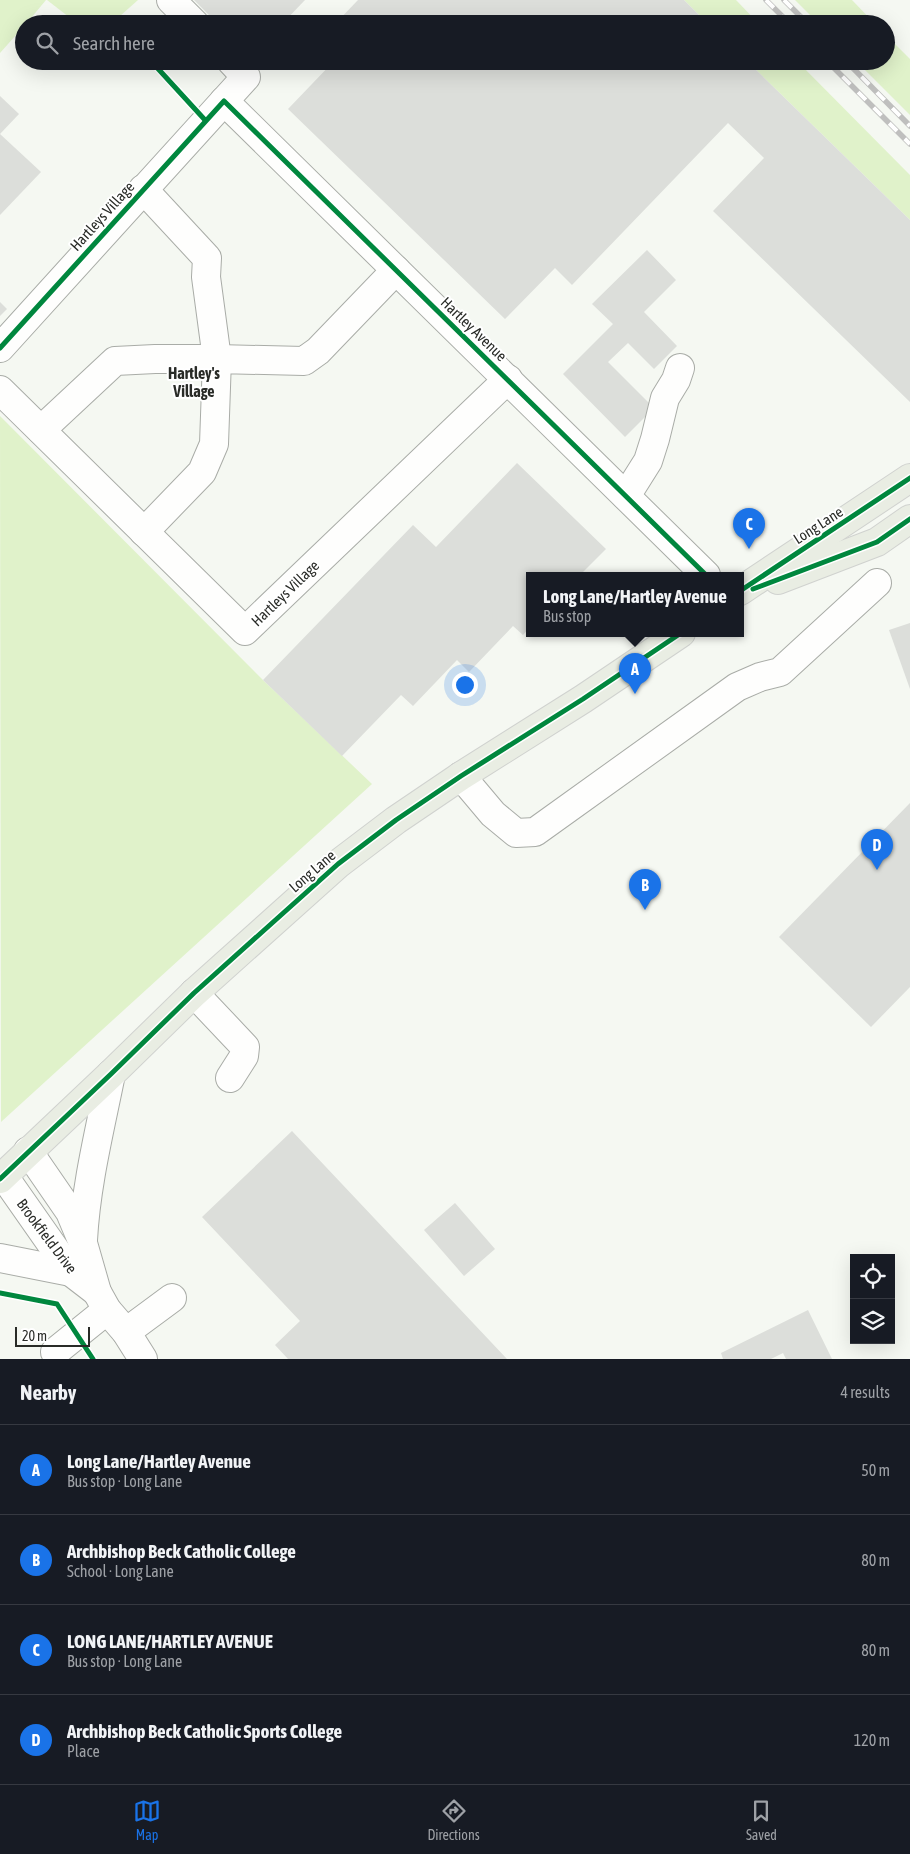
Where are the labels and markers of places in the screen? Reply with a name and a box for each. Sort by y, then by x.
pin: C [733,508,765,549]
pin: A [619,653,651,694]
pin: D [861,829,893,870]
pin: B [629,869,661,910]

